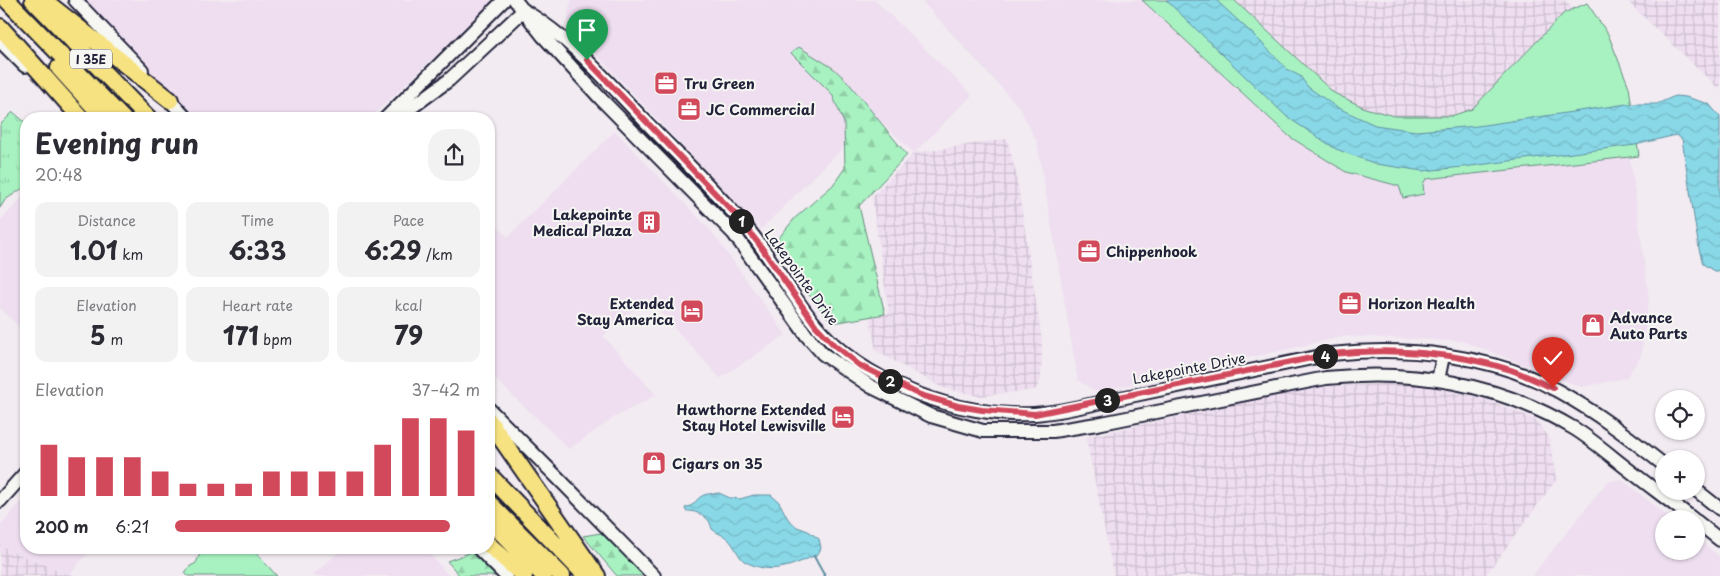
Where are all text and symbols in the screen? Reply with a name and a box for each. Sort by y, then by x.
pin [566,9,608,60]
icon: arrive [573,16,601,44]
road number: I 35E [70,50,112,68]
office icon: Tru Green [653,70,679,96]
place label: Tru Green [684,73,755,94]
office icon: JC Commercial [676,96,702,122]
place label: JC Commercial [706,99,815,120]
text: Evening run [35,121,199,164]
button: share [428,129,480,181]
text: 20:48 [35,162,83,186]
place label: Lakepointe Medical Plaza [533,204,632,241]
pin: 1 [728,208,754,234]
building icon: Lakepointe Medical Plaza [636,209,662,235]
text: Distance [77,210,136,231]
text: Time [241,210,274,231]
text: Pace [393,210,424,231]
text: 1 [738,211,745,232]
street label: Lakepointe Drive [760,224,844,330]
text: 1.01 [70,231,118,269]
text: 6:33 [229,231,286,269]
text: 6:29 [364,231,421,269]
office icon: Chippenhook [1076,238,1102,264]
place label: Chippenhook [1106,241,1197,262]
text: km [118,244,143,265]
text: /km [421,244,453,265]
office icon: Horizon Health [1337,290,1363,316]
place label: Extended Stay America [577,293,675,330]
place label: Horizon Health [1368,293,1475,314]
text: Elevation [76,295,137,316]
text: Heart rate [222,295,293,316]
text: kcal [395,295,422,316]
hotel icon: Extended Stay America [679,298,705,324]
place label: Advance Auto Parts [1610,307,1688,344]
shop icon: Advance Auto Parts [1580,312,1606,338]
text: 5 [90,316,106,354]
text: 171 [223,316,259,354]
text: 79 [394,316,423,354]
text: m [106,329,123,350]
text: bpm [259,329,292,350]
pin [1532,337,1574,388]
pin: 4 [1312,344,1338,368]
icon: check [1539,344,1567,372]
text: 4 [1321,346,1330,367]
street label: Lakepointe Drive [1131,347,1247,389]
pin: 2 [878,368,902,394]
text: 2 [886,371,895,392]
text: Elevation [35,377,104,401]
text: 37–42 m [412,377,480,401]
pin: 3 [1094,388,1120,412]
text: 3 [1103,390,1112,411]
map controls [1655,390,1705,560]
button: locate [1655,390,1705,440]
place label: Hawthorne Extended Stay Hotel Lewisville [677,399,827,436]
hotel icon: Hawthorne Extended Stay Hotel Lewisville [830,404,856,430]
shop icon: Cigars on 35 [641,450,667,476]
button: + [1655,450,1705,500]
place label: Cigars on 35 [672,453,763,474]
button: − [1655,510,1705,560]
text: 200 m [35,514,89,538]
text: 6:21 [115,514,149,538]

